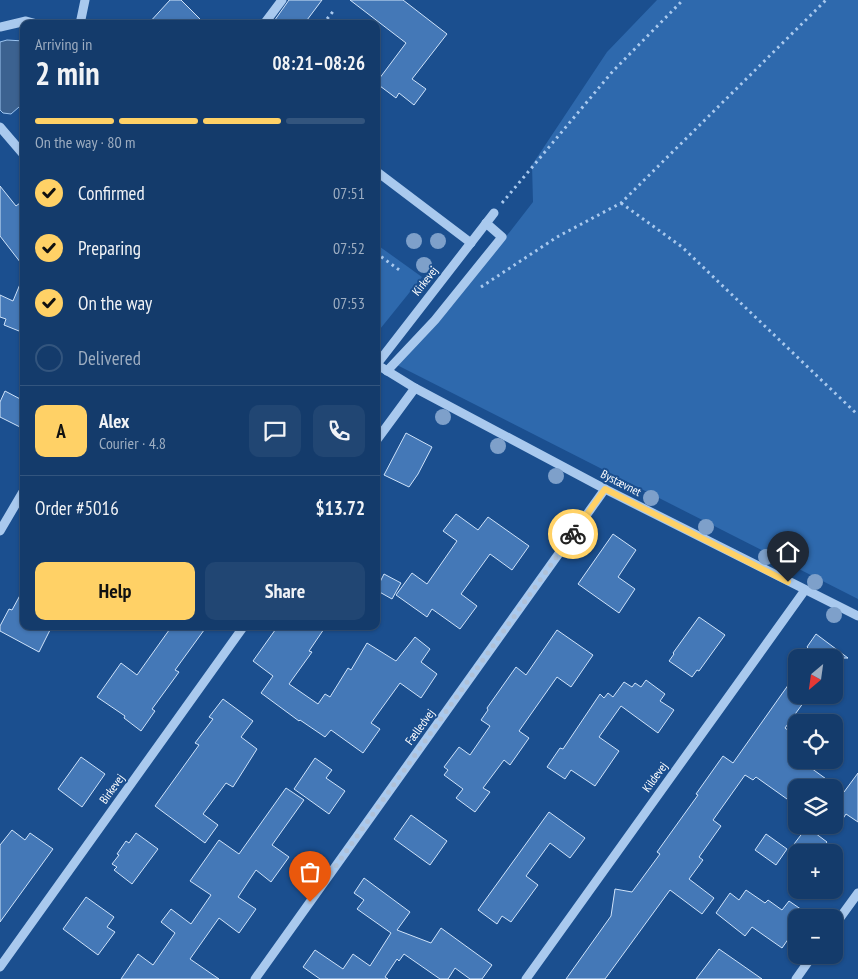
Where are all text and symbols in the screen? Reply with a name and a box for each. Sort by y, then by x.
text: Arriving in [35,34,92,54]
text: 08:21–08:26 [272,51,365,75]
text: 2 min [35,52,100,94]
text: On the way · 80 m [35,132,135,152]
icon: check [35,179,63,207]
text: Confirmed [78,181,145,205]
text: 07:51 [333,183,365,203]
icon: check [35,234,63,262]
text: Preparing [78,236,141,260]
text: 07:52 [333,238,365,258]
street label: Kirkevej [408,263,441,298]
icon: check [35,289,63,317]
text: On the way [78,291,152,315]
text: 07:53 [333,293,365,313]
text: Delivered [78,346,141,370]
button: chat [249,405,301,457]
button: phone [313,405,365,457]
text: Alex [99,409,129,433]
text: A [56,419,66,443]
text: Courier · 4.8 [99,433,166,453]
street label: Bystævnet [598,466,645,499]
text: Order #5016 [35,496,119,520]
text: $13.72 [316,496,365,520]
courier [548,509,598,559]
icon: bike [559,520,587,548]
pin [767,531,809,582]
icon: home [774,538,802,566]
button: Help [35,562,195,620]
button: Share [205,562,365,620]
north arrow [788,649,842,704]
map controls [788,649,843,964]
street label: Fælledvej [402,706,438,748]
button: locate [788,714,843,769]
street label: Kildevej [639,759,670,795]
street label: Birkevej [96,771,127,806]
button: layers [788,779,843,834]
button: + [788,844,843,899]
pin [289,851,331,902]
icon: bag [296,858,324,886]
button: − [788,909,843,964]

